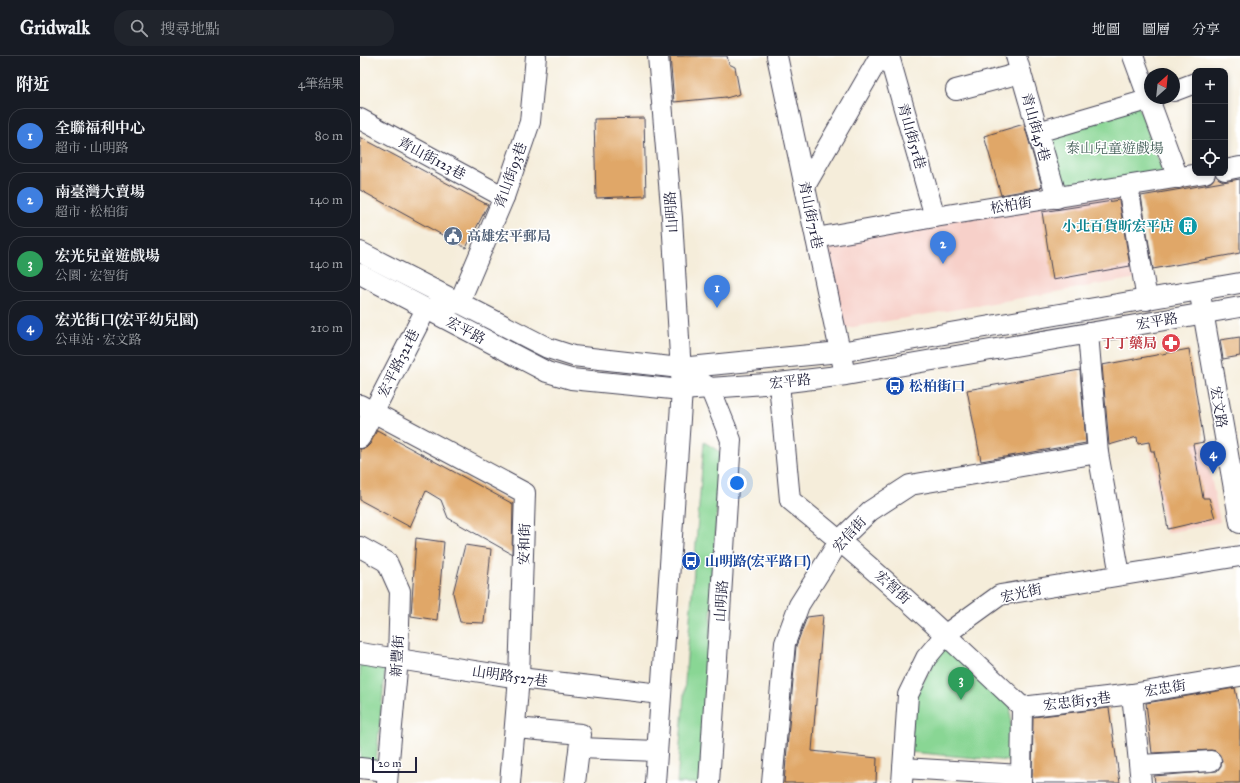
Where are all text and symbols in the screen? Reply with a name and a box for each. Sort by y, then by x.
search box [114,10,394,46]
text: Gridwalk [20,16,90,39]
icon: search [128,17,150,39]
text: 搜尋地點 [160,20,220,38]
text: 地圖 [1092,21,1120,38]
text: 圖層 [1142,21,1170,38]
text: 分享 [1192,21,1220,38]
north arrow [1144,68,1180,104]
map controls [1192,68,1228,176]
button: + [1192,68,1228,104]
text: 附近 [16,74,50,95]
text: 4筆結果 [298,76,344,92]
street label: 青山街45巷 [1018,91,1053,163]
street label: 青山街51巷 [894,101,929,171]
button: − [1192,104,1228,140]
text: 全聯福利中心 [55,119,145,137]
text: 1 [27,128,33,144]
text: 80 m [315,128,343,144]
street label: 青山街123巷 [395,134,468,183]
text: 超市 · 山明路 [55,140,128,156]
street label: 青山街93巷 [491,140,530,211]
park label: 泰山兒童遊戲場 [1066,140,1164,157]
button: locate [1192,140,1228,176]
street label: 青山街71巷 [795,180,826,251]
text: 南臺灣大賣場 [55,183,145,201]
street label: 山明路 [662,190,681,234]
text: 2 [27,192,33,208]
text: 140 m [309,192,343,208]
street label: 松柏街 [989,194,1033,217]
text: 超市 · 松柏街 [55,204,128,220]
building icon: 小北百貨昕宏平店 [1177,215,1199,237]
place label: 小北百貨昕宏平店 [1062,218,1174,235]
public building icon: 高雄宏平郵局 [442,225,464,247]
place label: 高雄宏平郵局 [467,228,551,245]
pin: 2 [930,231,956,264]
text: 宏光兒童遊戲場 [55,247,160,265]
text: 3 [27,256,33,272]
text: 140 m [309,256,343,272]
text: 公園 · 宏智街 [55,268,128,284]
pin: 1 [704,275,730,308]
street label: 宏平路 [1135,310,1179,333]
text: 宏光街口(宏平幼兒園) [55,311,198,329]
street label: 宏平路 [443,313,488,348]
text: 4 [26,320,34,336]
text: 210 m [310,320,343,336]
street label: 宏平路321巷 [374,326,423,400]
text: 公車站 · 宏文路 [55,332,141,348]
pharmacy icon: 丁丁藥局 [1160,332,1182,354]
place label: 丁丁藥局 [1101,335,1157,352]
street label: 宏平路 [768,371,812,392]
bus stop icon: 松柏街口 [884,375,906,397]
place label: 松柏街口 [909,378,965,395]
street label: 宏文路 [1207,385,1230,429]
pin: 4 [1200,441,1226,474]
your location [727,473,747,493]
street label: 宏信街 [829,513,870,556]
street label: 安和街 [515,523,534,565]
bus stop icon: 山明路(宏平路口) [680,550,702,572]
place label: 山明路(宏平路口) [705,553,811,571]
street label: 宏智街 [871,567,914,608]
street label: 山明路 [712,579,731,623]
street label: 宏光街 [999,580,1043,606]
street label: 新豐街 [388,634,407,678]
street label: 山明路527巷 [471,663,549,690]
pin: 3 [948,667,974,700]
street label: 宏忠街 [1143,677,1187,700]
street label: 宏忠街53巷 [1042,689,1112,714]
scale bar [372,755,417,774]
text: 20 m [378,757,401,770]

